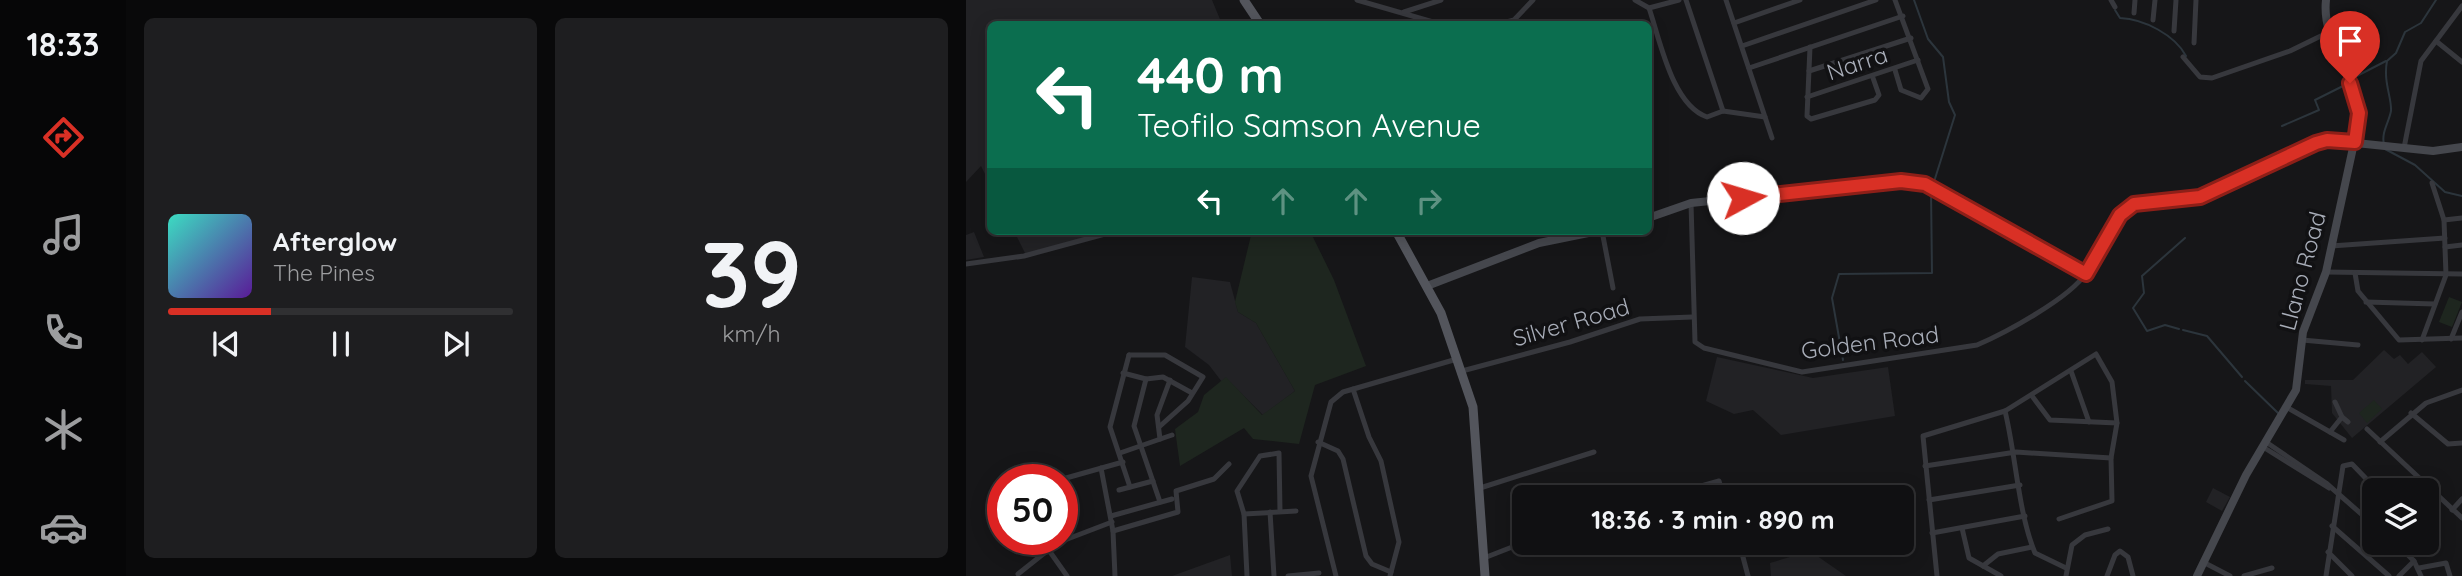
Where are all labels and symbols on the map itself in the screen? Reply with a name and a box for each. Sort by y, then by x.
pin [2320,11,2380,83]
street label: Narra [1823,40,1891,86]
position arrow [1706,161,1780,235]
street label: Llano Road [2272,208,2332,334]
street label: Silver Road [1509,292,1633,352]
street label: Golden Road [1799,319,1941,365]
speed limit sign: 50 [987,464,1078,555]

